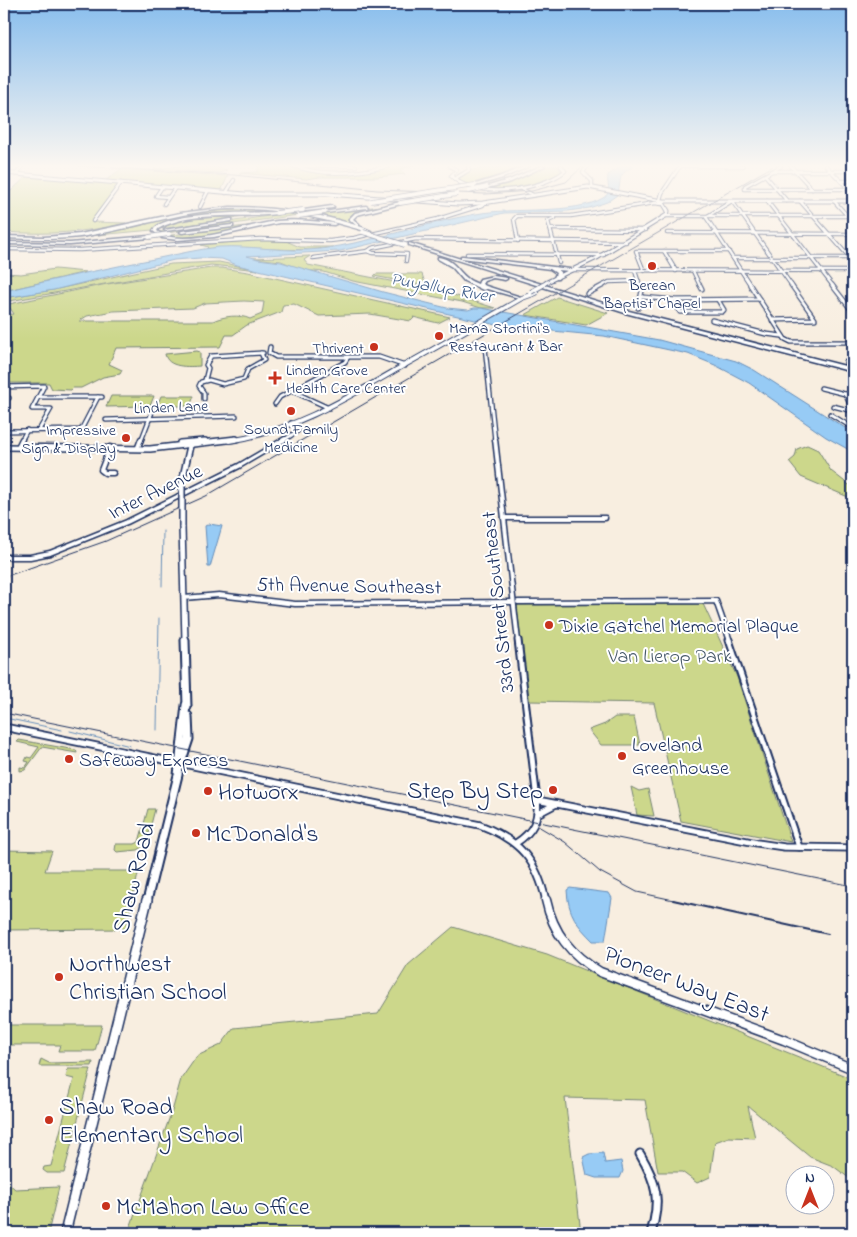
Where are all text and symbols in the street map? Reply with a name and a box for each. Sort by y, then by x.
marker: Berean Baptist Chapel [646,260,658,272]
water label: Puyallup River [388,267,498,311]
place label: Berean Baptist Chapel [602,274,701,316]
place label: Mama Stortini's Restaurant & Bar [449,317,563,359]
marker: Mama Stortini's Restaurant & Bar [433,330,445,342]
place label: Thrivent [312,337,365,361]
marker: Thrivent [368,341,380,353]
place label: Linden Grove Health Care Center [286,359,406,401]
marker: Linden Grove Health Care Center [268,371,282,385]
street label: Linden Lane [133,395,209,421]
marker: Sound Family Medicine [285,405,297,417]
place label: Sound Family Medicine [244,418,338,460]
place label: Impressive Sign & Display [21,419,117,461]
marker: Impressive Sign & Display [120,432,132,444]
street label: Inter Avenue [104,458,208,528]
street label: 33rd Street Southeast [476,510,523,694]
street label: 5th Avenue Southeast [256,571,442,604]
place label: Dixie Gatchel Memorial Plaque [558,613,799,642]
marker: Dixie Gatchel Memorial Plaque [543,619,555,631]
park label: Van Lierop Park [607,643,732,672]
place label: Loveland Greenhouse [632,732,729,784]
place label: Safeway Express [79,747,228,776]
marker: Loveland Greenhouse [616,750,628,762]
marker: Safeway Express [63,753,75,765]
place label: Step By Step [407,775,543,811]
place label: Hotworx [218,776,299,811]
marker: Step By Step [547,784,559,796]
marker: Hotworx [202,785,214,797]
place label: McDonald's [206,818,318,853]
street label: Shaw Road [105,819,166,938]
marker: McDonald's [190,827,202,839]
street label: Pioneer Way East [598,938,774,1034]
place label: Northwest Christian School [69,948,226,1011]
marker: Northwest Christian School [53,971,65,983]
place label: Shaw Road Elementary School [59,1091,243,1155]
marker: Shaw Road Elementary School [43,1114,55,1126]
north arrow [784,1164,834,1214]
text: N [805,1168,815,1189]
place label: McMahon Law Office [116,1191,310,1226]
marker: McMahon Law Office [100,1200,112,1212]

